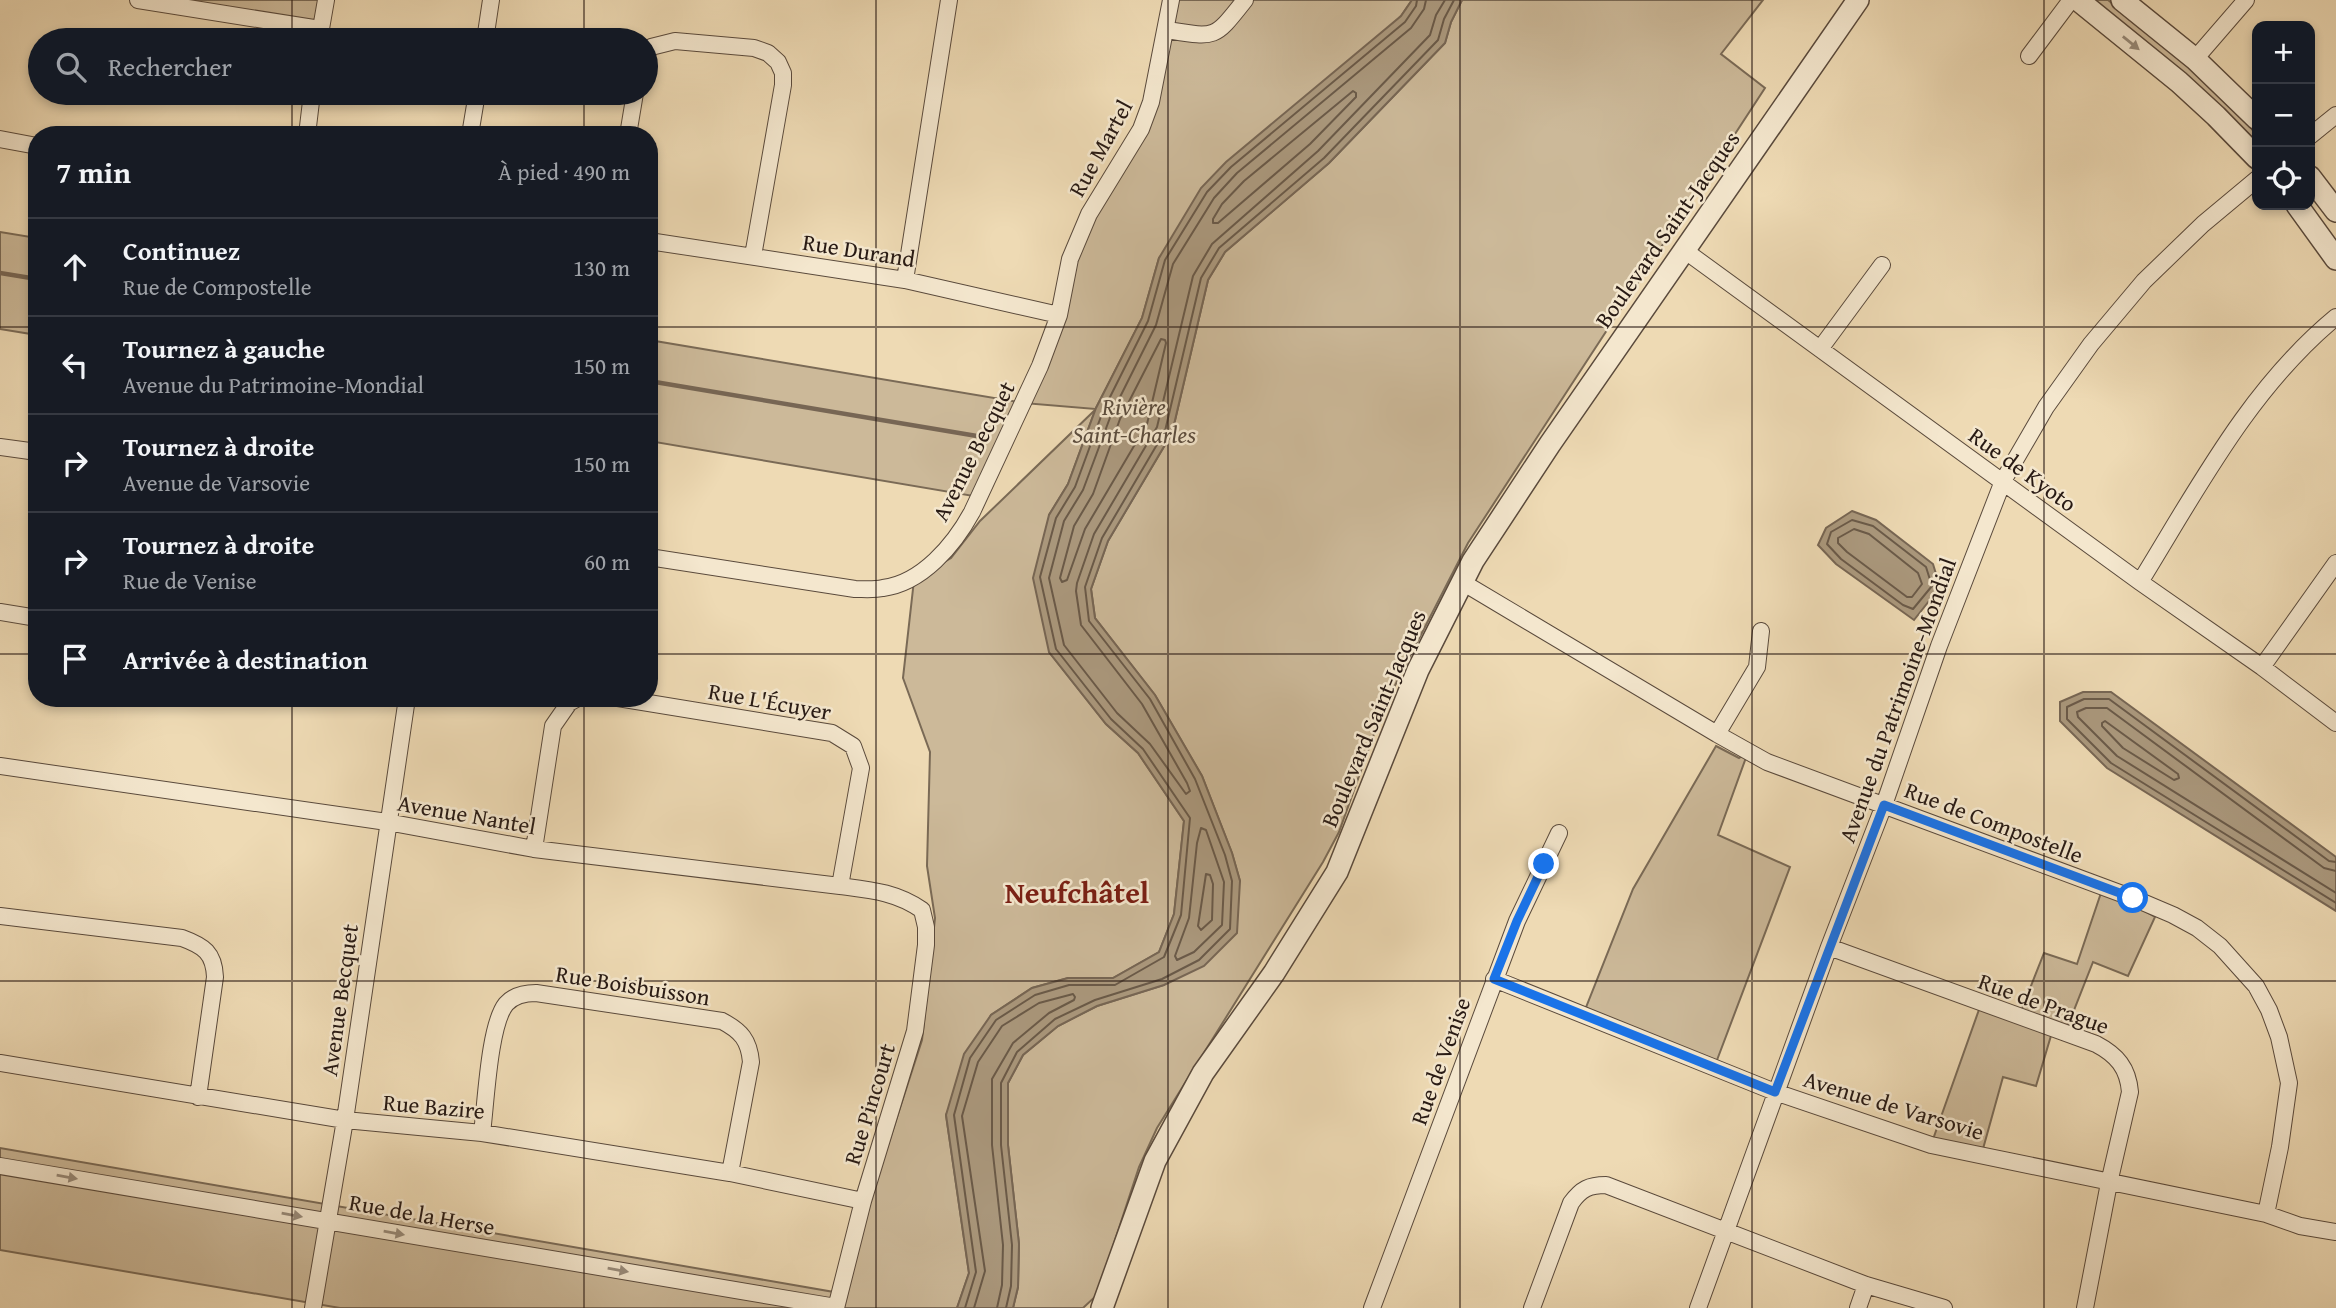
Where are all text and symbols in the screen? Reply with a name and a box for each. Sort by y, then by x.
map controls [2252,21,2315,210]
button: + [2252,21,2315,84]
search box [28,28,658,105]
one-way arrow [2122,35,2139,50]
text: Rechercher [108,47,232,86]
icon: search [52,48,90,86]
button: − [2252,84,2315,147]
street label: Rue Martel [1060,94,1140,202]
street label: Boulevard Saint-Jacques [1587,124,1747,334]
button: locate [2252,147,2315,210]
text: 7 min [56,150,131,194]
text: À pied · 490 m [498,155,630,188]
street label: Rue Durand [800,225,918,275]
text: Continuez [123,231,240,270]
icon: ahead [56,248,94,286]
text: 130 m [573,251,630,284]
text: Rue de Compostelle [123,270,312,303]
text: Tournez à gauche [123,329,325,368]
icon: left [56,346,94,384]
text: 150 m [573,349,630,382]
text: Avenue du Patrimoine-Mondial [123,368,424,401]
street label: Avenue Becquet [924,375,1022,527]
water label: Rivière Saint-Charles [1072,389,1196,452]
street label: Rue de Kyoto [1962,419,2084,519]
text: Tournez à droite [123,427,314,466]
icon: right [56,444,94,482]
text: 150 m [573,447,630,480]
text: Avenue de Varsovie [123,466,310,499]
text: Tournez à droite [123,525,314,564]
icon: right [56,542,94,580]
text: 60 m [584,545,630,578]
street label: Avenue du Patrimoine-Mondial [1830,553,1964,847]
text: Rue de Venise [123,564,256,597]
street label: Boulevard Saint-Jacques [1312,604,1434,832]
icon: arrive [56,640,94,678]
text: Arrivée à destination [123,640,368,679]
street label: Rue L'Écuyer [706,674,835,728]
street label: Rue de Compostelle [1900,773,2088,871]
street label: Avenue Nantel [395,786,539,842]
route end [1528,848,1559,879]
district label: Neufchâtel [1005,870,1149,914]
route start [2117,882,2148,913]
street label: Avenue Becquet [312,922,366,1078]
street label: Rue Boisbuisson [554,957,713,1013]
street label: Rue de Prague [1974,964,2114,1042]
street label: Rue de Venise [1402,993,1478,1129]
street label: Rue Pincourt [835,1039,903,1169]
street label: Avenue de Varsovie [1800,1062,1988,1148]
street label: Rue Bazire [382,1085,486,1127]
one-way arrow [56,1172,78,1183]
street label: Rue de la Herse [346,1185,498,1243]
one-way arrow [281,1210,303,1221]
one-way arrow [383,1228,405,1239]
one-way arrow [607,1265,629,1276]

